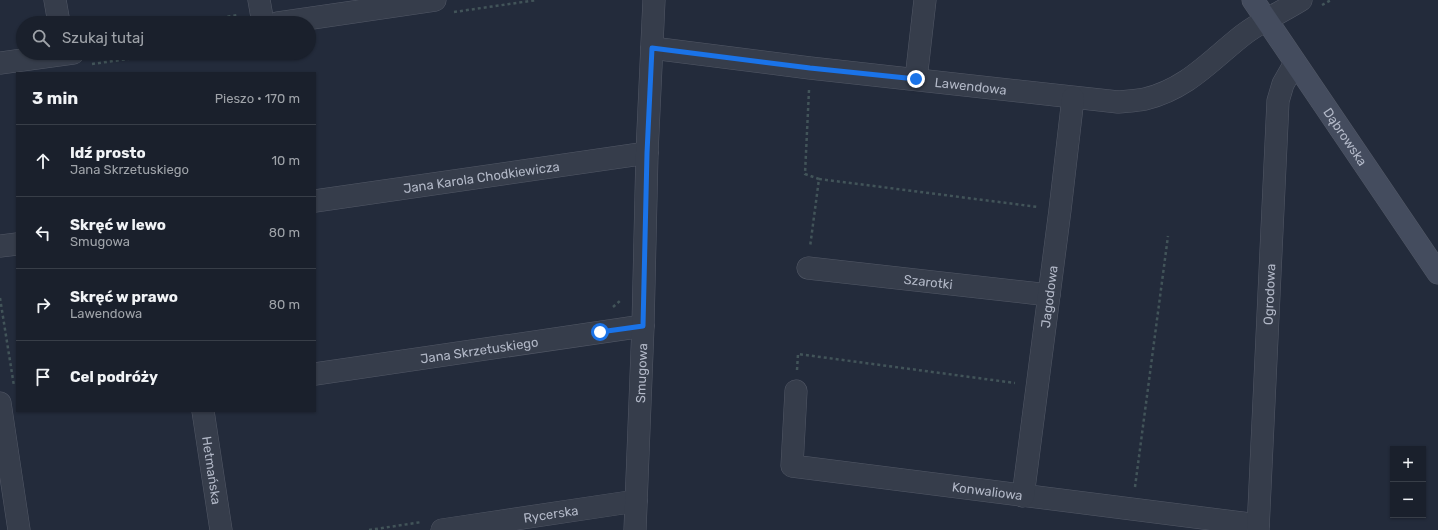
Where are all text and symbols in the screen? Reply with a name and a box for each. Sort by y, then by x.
search box [16,16,316,60]
icon: search [30,27,52,49]
text: Szukaj tutaj [62,29,144,47]
route end [907,70,925,88]
street label: Lawendowa [934,75,1007,98]
text: 3 min [32,88,78,108]
text: Pieszo · 170 m [215,91,300,106]
street label: Dąbrowska [1320,105,1370,169]
text: Idź prosto [70,144,146,162]
icon: ahead [32,150,54,172]
text: 10 m [271,153,300,168]
street label: Jana Karola Chodkiewicza [402,159,561,196]
text: Jana Skrzetuskiego [70,162,189,177]
text: Skręć w lewo [70,216,166,234]
icon: left [32,222,54,244]
text: 80 m [269,225,300,240]
text: Smugowa [70,234,130,249]
street label: Ogrodowa [1261,263,1278,325]
street label: Jagodowa [1038,264,1061,329]
street label: Szarotki [903,272,953,292]
text: Skręć w prawo [70,288,178,306]
icon: right [32,294,54,316]
text: 80 m [269,297,300,312]
text: Lawendowa [70,306,142,321]
route start [591,323,609,341]
street label: Jana Skrzetuskiego [419,334,539,367]
street label: Smugowa [633,343,650,403]
icon: arrive [32,366,54,388]
text: Cel podróży [70,368,158,386]
street label: Hetmańska [199,435,224,505]
map controls [1390,446,1426,518]
button: + [1390,446,1426,482]
street label: Konwaliowa [951,479,1024,503]
button: − [1390,482,1426,518]
street label: Rycerska [522,503,579,526]

